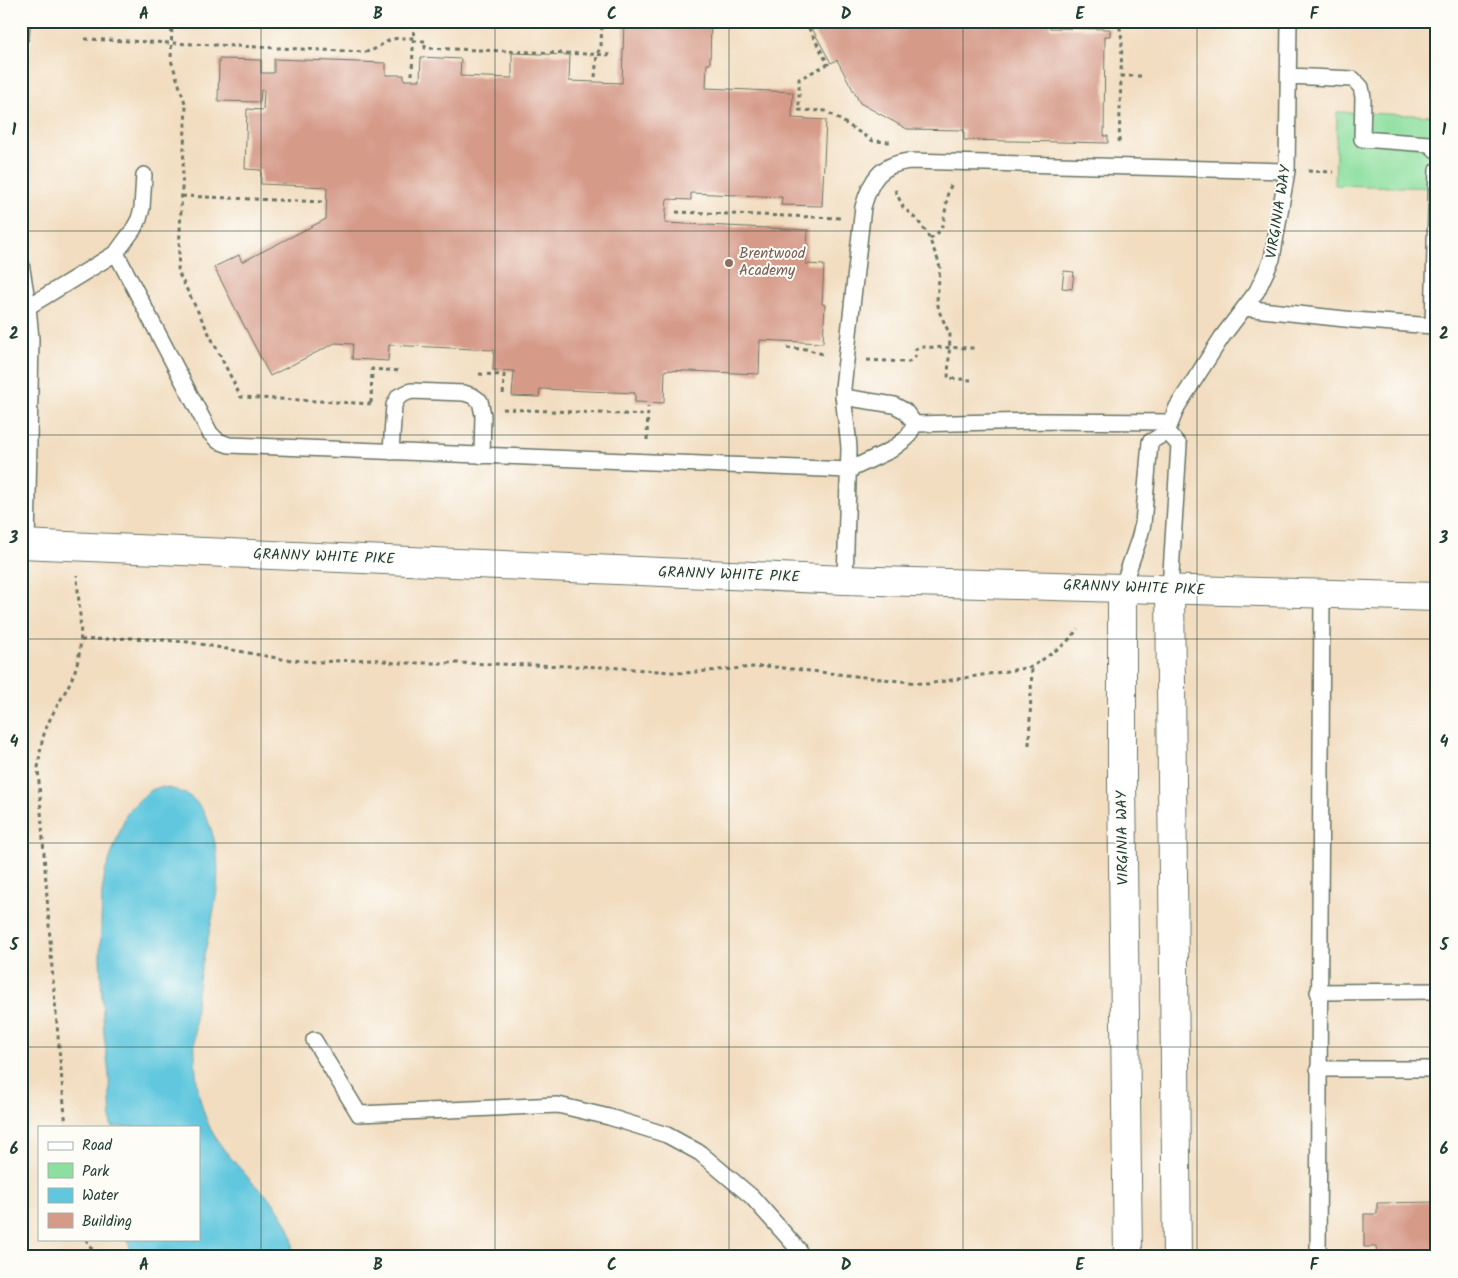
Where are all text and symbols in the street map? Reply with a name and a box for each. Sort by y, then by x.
text: A [139,2,149,27]
text: B [373,2,383,27]
text: C [607,2,617,27]
text: D [841,2,852,27]
text: E [1076,2,1086,27]
text: F [1310,2,1320,27]
text: 1 [12,118,17,143]
text: 1 [1442,118,1447,143]
street label: VIRGINIA WAY [1260,162,1298,261]
place label: Brentwood Academy [739,242,806,283]
marker: Brentwood Academy [723,257,735,269]
text: 2 [9,322,19,347]
text: 2 [1439,322,1449,347]
text: 3 [9,526,19,551]
text: 3 [1439,526,1449,551]
street label: GRANNY WHITE PIKE [253,543,396,572]
street label: GRANNY WHITE PIKE [658,561,801,590]
street label: GRANNY WHITE PIKE [1063,574,1206,603]
text: 4 [10,730,19,755]
text: 4 [1440,730,1449,755]
street label: VIRGINIA WAY [1110,789,1136,886]
text: 5 [9,933,20,958]
text: 5 [1439,933,1450,958]
legend [38,1126,200,1240]
text: Road [82,1134,113,1158]
text: 6 [10,1137,19,1162]
text: 6 [1440,1137,1449,1162]
text: Park [82,1160,110,1184]
text: Water [82,1184,119,1208]
text: Building [82,1210,132,1234]
text: A [139,1253,149,1278]
text: B [373,1253,383,1278]
text: C [607,1253,617,1278]
text: D [841,1253,852,1278]
text: E [1076,1253,1086,1278]
text: F [1310,1253,1320,1278]

